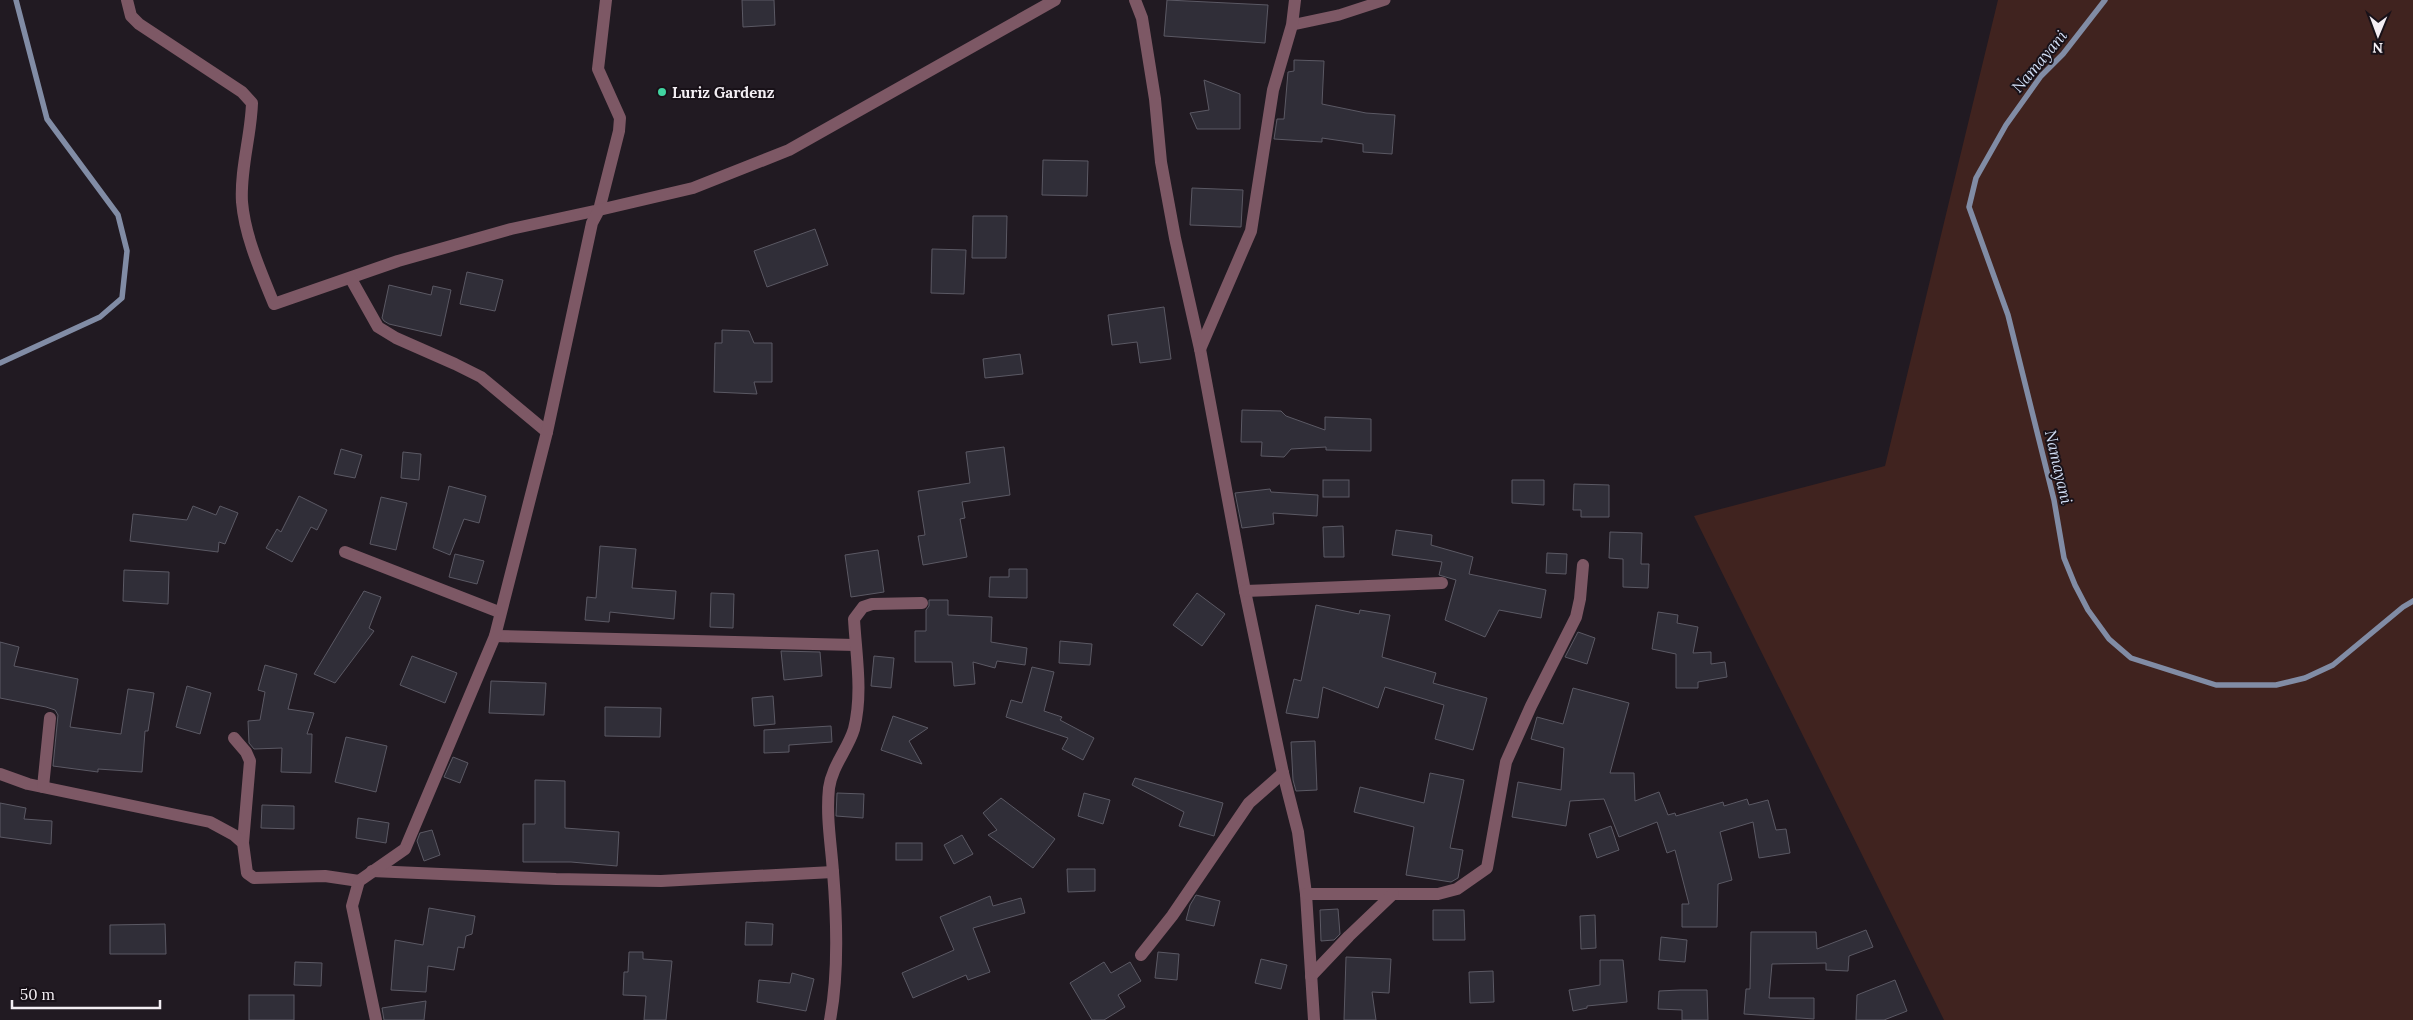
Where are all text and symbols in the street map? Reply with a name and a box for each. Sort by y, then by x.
north arrow [2353,10,2403,60]
water label: Namayani [2007,26,2071,96]
text: N [2372,39,2383,57]
place label: Luriz Gardenz [672,83,775,102]
marker: Luriz Gardenz [656,86,668,98]
water label: Namayani [2041,428,2077,506]
scale bar [12,978,160,1010]
text: 50 m [20,985,55,1004]

